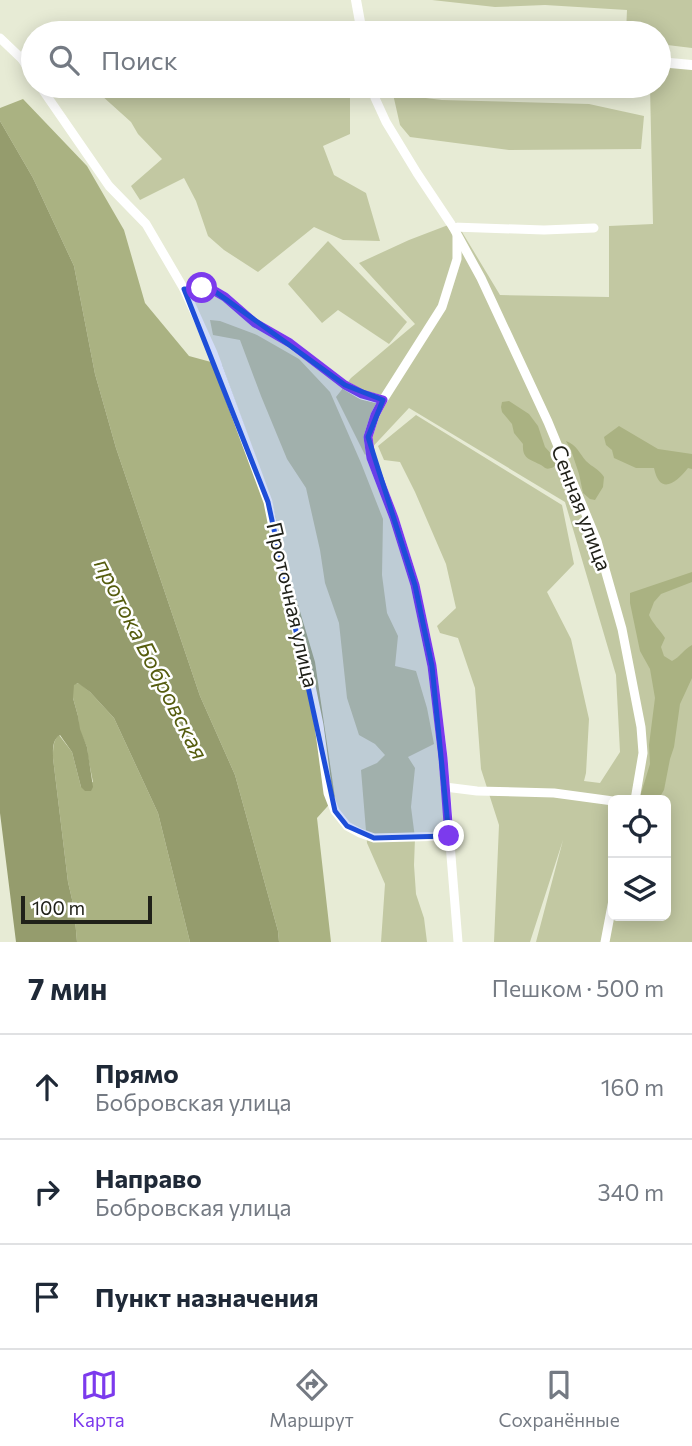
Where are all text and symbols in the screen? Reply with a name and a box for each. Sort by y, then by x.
search box [21,21,671,98]
icon: search [45,41,83,79]
text: Поиск [101,44,178,75]
route start [186,272,217,303]
street label: Сенная улица [547,441,618,574]
street label: Проточная улица [262,519,325,690]
water label: протока Бобровская [89,553,215,764]
map controls [608,795,671,921]
button: locate [608,795,671,858]
route end [433,820,464,851]
button: layers [608,858,671,921]
scale bar [21,893,152,925]
text: 100 m [32,896,85,919]
text: 7 мин [28,969,107,1006]
text: Пешком · 500 m [492,974,664,1002]
text: Прямо [95,1057,179,1088]
icon: ahead [28,1068,66,1106]
text: 160 m [601,1073,664,1101]
text: Бобровская улица [95,1088,292,1116]
text: Направо [95,1162,202,1193]
icon: right [28,1173,66,1211]
text: 340 m [598,1178,664,1206]
text: Бобровская улица [95,1193,292,1221]
icon: arrive [28,1278,66,1316]
text: Пункт назначения [95,1281,319,1312]
tab: Карта [72,1366,125,1431]
tab: Маршрут [269,1366,354,1431]
tab: Сохранённые [498,1366,620,1431]

